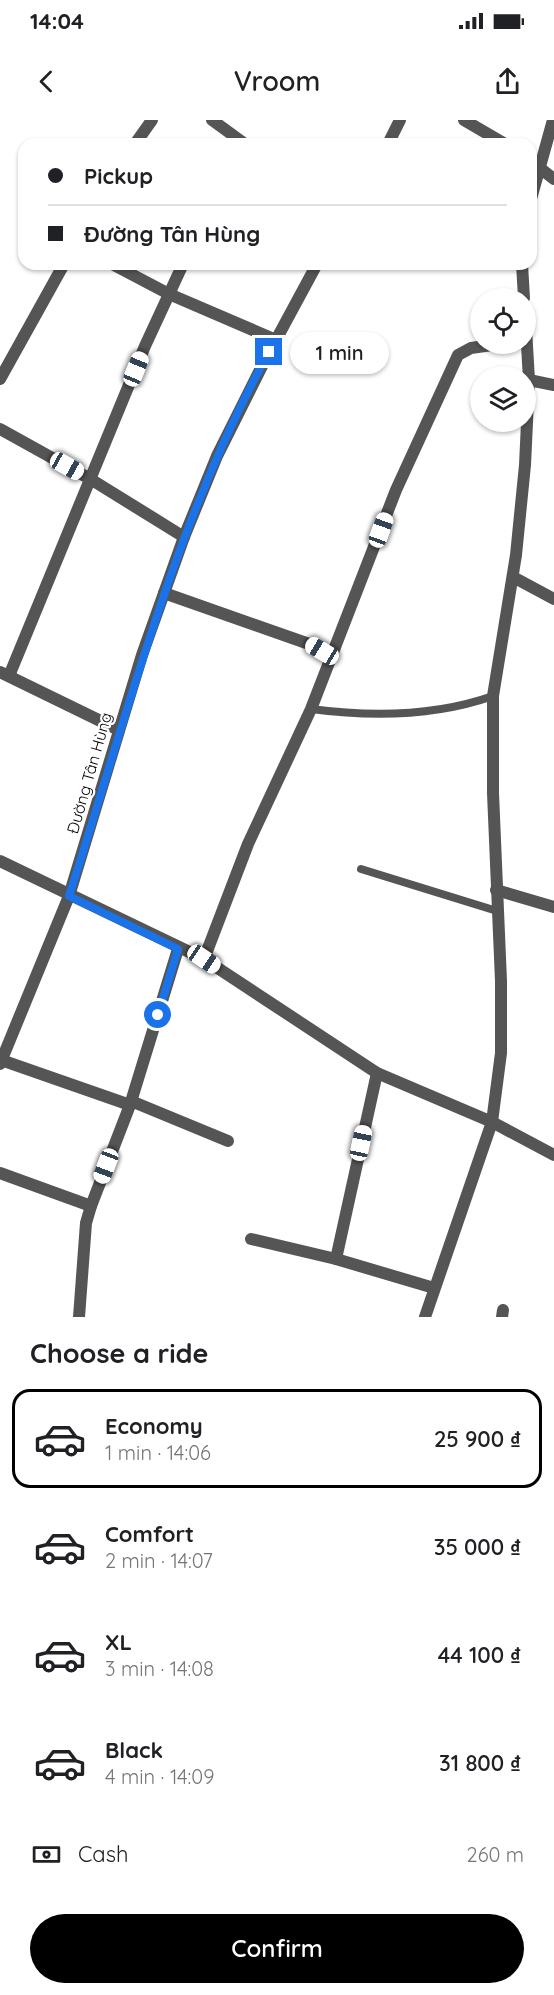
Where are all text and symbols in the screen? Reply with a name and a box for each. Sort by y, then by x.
text: 14:04 [30,7,84,35]
text: Vroom [234,64,320,98]
icon: back [30,65,63,98]
icon: share [491,65,524,98]
text: Pickup [84,162,153,190]
text: Đường Tân Hùng [84,220,260,248]
map controls [470,288,536,432]
button: locate [470,288,536,354]
callout: 1 min [290,331,389,373]
route end [255,338,282,365]
text: 1 min [316,340,363,365]
car [121,349,151,389]
button: layers [470,366,536,432]
car [47,449,87,483]
car [366,510,396,550]
car [302,634,342,668]
street label: Đường Tân Hùng [62,710,116,836]
car [184,941,224,977]
route start [144,1001,171,1028]
car [348,1124,374,1162]
car [91,1146,121,1186]
text: Choose a ride [30,1336,208,1370]
icon: car [33,1412,87,1466]
text: Economy [105,1412,203,1440]
text: 25 900 ₫ [434,1425,521,1453]
text: 1 min · 14:06 [105,1440,211,1465]
icon: car [33,1520,87,1574]
text: Comfort [105,1520,194,1548]
text: 35 000 ₫ [434,1533,521,1561]
text: 2 min · 14:07 [105,1548,213,1573]
icon: car [33,1628,87,1682]
text: XL [105,1628,132,1656]
text: 44 100 ₫ [438,1641,521,1669]
text: 3 min · 14:08 [105,1656,214,1681]
icon: car [33,1736,87,1790]
text: Black [105,1736,163,1764]
text: 31 800 ₫ [439,1749,521,1777]
text: 4 min · 14:09 [105,1764,214,1789]
icon: cash [30,1838,63,1871]
text: Cash [78,1840,129,1868]
text: 260 m [467,1842,524,1867]
button: Confirm [30,1914,524,1983]

